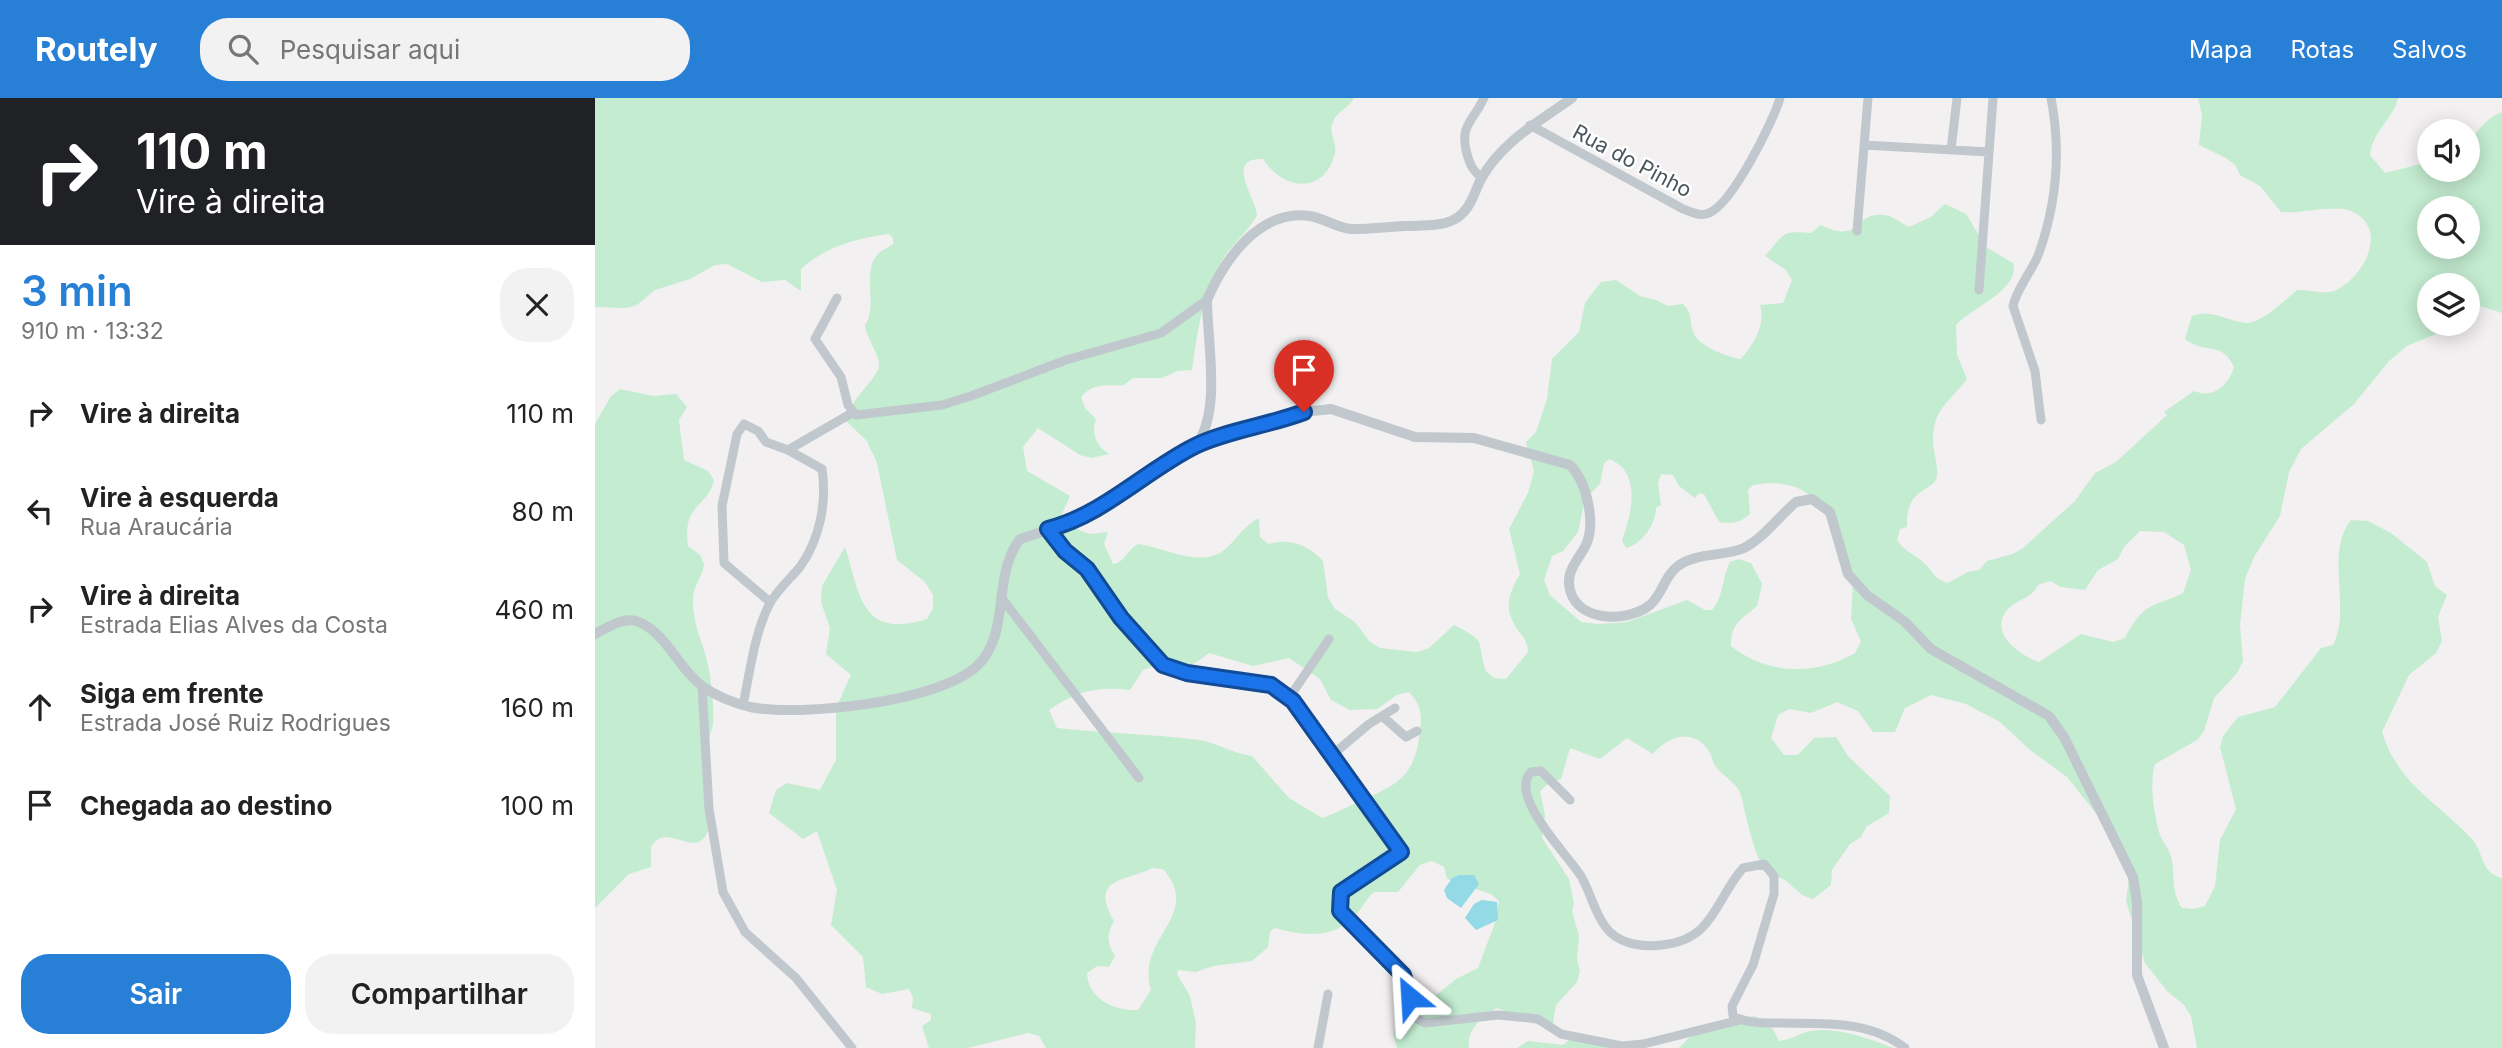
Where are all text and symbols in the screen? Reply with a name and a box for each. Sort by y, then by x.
search box [200,18,690,81]
text: Routely [35,29,158,69]
icon: search [224,30,262,68]
text: Pesquisar aqui [280,34,460,65]
text: Mapa [2189,35,2253,64]
text: Rotas [2291,35,2354,64]
text: Salvos [2392,35,2467,64]
street label: Rua do Pinho [1569,119,1696,202]
map controls [2417,119,2480,336]
button: sound [2417,119,2480,182]
text: 110 m [136,122,268,181]
icon: right [21,126,112,217]
text: Vire à direita [136,182,326,221]
button: search [2417,196,2480,259]
text: 3 min [21,265,133,316]
button: close [500,268,574,342]
button: layers [2417,273,2480,336]
text: 910 m · 13:32 [21,317,164,345]
pin [1274,340,1334,412]
icon: arrive [1285,351,1323,389]
icon: right [21,394,59,432]
text: Vire à direita [80,398,240,429]
text: 110 m [506,398,574,429]
text: Vire à esquerda [80,482,279,513]
icon: left [21,492,59,530]
text: 80 m [511,496,574,527]
text: Rua Araucária [80,513,233,541]
text: Vire à direita [80,580,240,611]
icon: right [21,590,59,628]
text: 460 m [495,594,574,625]
text: Estrada Elias Alves da Costa [80,611,388,639]
text: Siga em frente [80,678,264,709]
icon: ahead [21,688,59,726]
text: 160 m [501,692,574,723]
text: Estrada José Ruiz Rodrigues [80,709,391,737]
icon: arrive [21,786,59,824]
text: Chegada ao destino [80,790,332,821]
text: 100 m [501,790,574,821]
button: Sair [21,954,291,1034]
button: Compartilhar [305,954,574,1034]
position arrow [1373,960,1447,1034]

